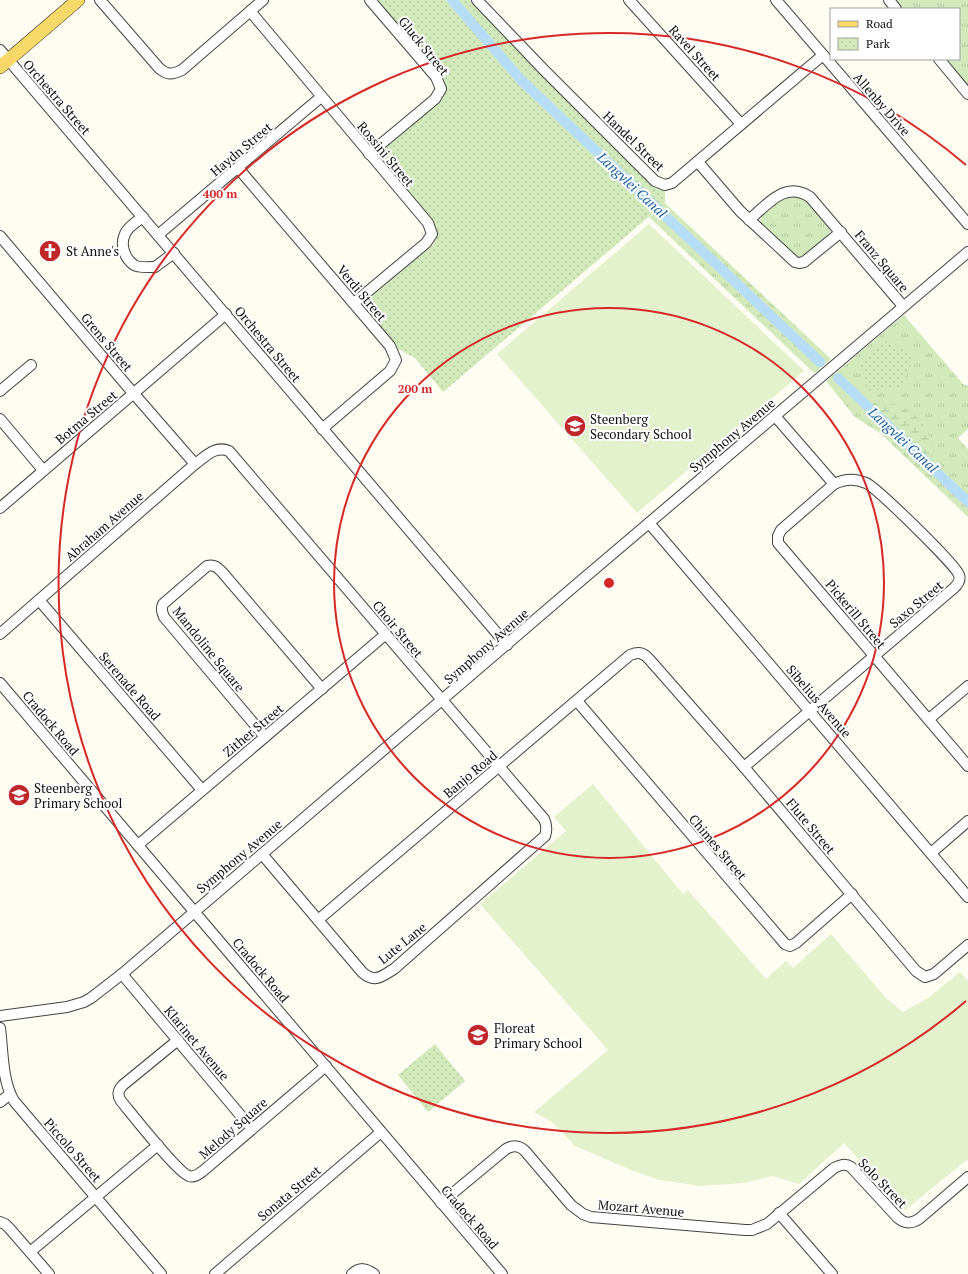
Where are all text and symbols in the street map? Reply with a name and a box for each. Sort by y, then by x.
legend [830,8,960,60]
street label: Gluck Street [395,13,453,79]
text: Road [866,16,893,31]
street label: Ravel Street [665,21,725,85]
text: Park [866,36,891,51]
street label: Orchestra Street [19,55,95,139]
street label: Allenby Drive [849,68,915,140]
street label: Handel Street [599,107,669,175]
street label: Haydn Street [206,118,276,180]
street label: Rossini Street [353,118,419,191]
water label: Langvlei Canal [593,147,671,222]
text: 400 m [203,186,237,201]
street label: Franz Square [851,226,913,296]
church icon: St Anne's [37,238,63,264]
place label: St Anne's [66,242,119,260]
street label: Verdi Street [333,261,391,325]
street label: Orchestra Street [231,302,305,386]
street label: Grens Street [77,309,137,375]
text: 200 m [398,381,432,396]
street label: Botma Street [51,386,121,448]
street label: Symphony Avenue [685,394,779,476]
water label: Langvlei Canal [864,402,942,477]
place label: Steenberg Secondary School [590,410,692,443]
school or university icon: Steenberg Secondary School [562,413,588,439]
street label: Abraham Avenue [61,487,147,565]
centre of rings [602,576,616,590]
street label: Pickerill Street [822,576,890,653]
street label: Saxo Street [885,576,947,632]
street label: Choir Street [369,596,427,662]
street label: Mandoline Square [169,603,249,695]
street label: Symphony Avenue [440,604,532,688]
street label: Serenade Road [95,648,165,724]
street label: Sibelius Avenue [782,661,856,741]
street label: Cradock Road [19,687,83,759]
street label: Zither Street [219,699,287,761]
street label: Banjo Road [439,746,501,802]
place label: Steenberg Primary School [34,779,122,812]
school or university icon: Steenberg Primary School [6,782,32,808]
street label: Flute Street [782,794,840,858]
street label: Chimes Street [685,810,751,884]
street label: Symphony Avenue [192,815,286,897]
street label: Lute Lane [374,918,430,968]
street label: Cradock Road [229,934,293,1006]
street label: Klarinet Avenue [160,1002,234,1084]
place label: Floreat Primary School [494,1019,582,1052]
school or university icon: Floreat Primary School [465,1022,491,1048]
street label: Melody Square [195,1093,271,1163]
street label: Piccolo Street [40,1114,106,1186]
street label: Solo Street [855,1154,912,1212]
street label: Sonata Street [253,1161,325,1225]
street label: Cradock Road [437,1181,503,1253]
street label: Mozart Avenue [597,1195,685,1221]

